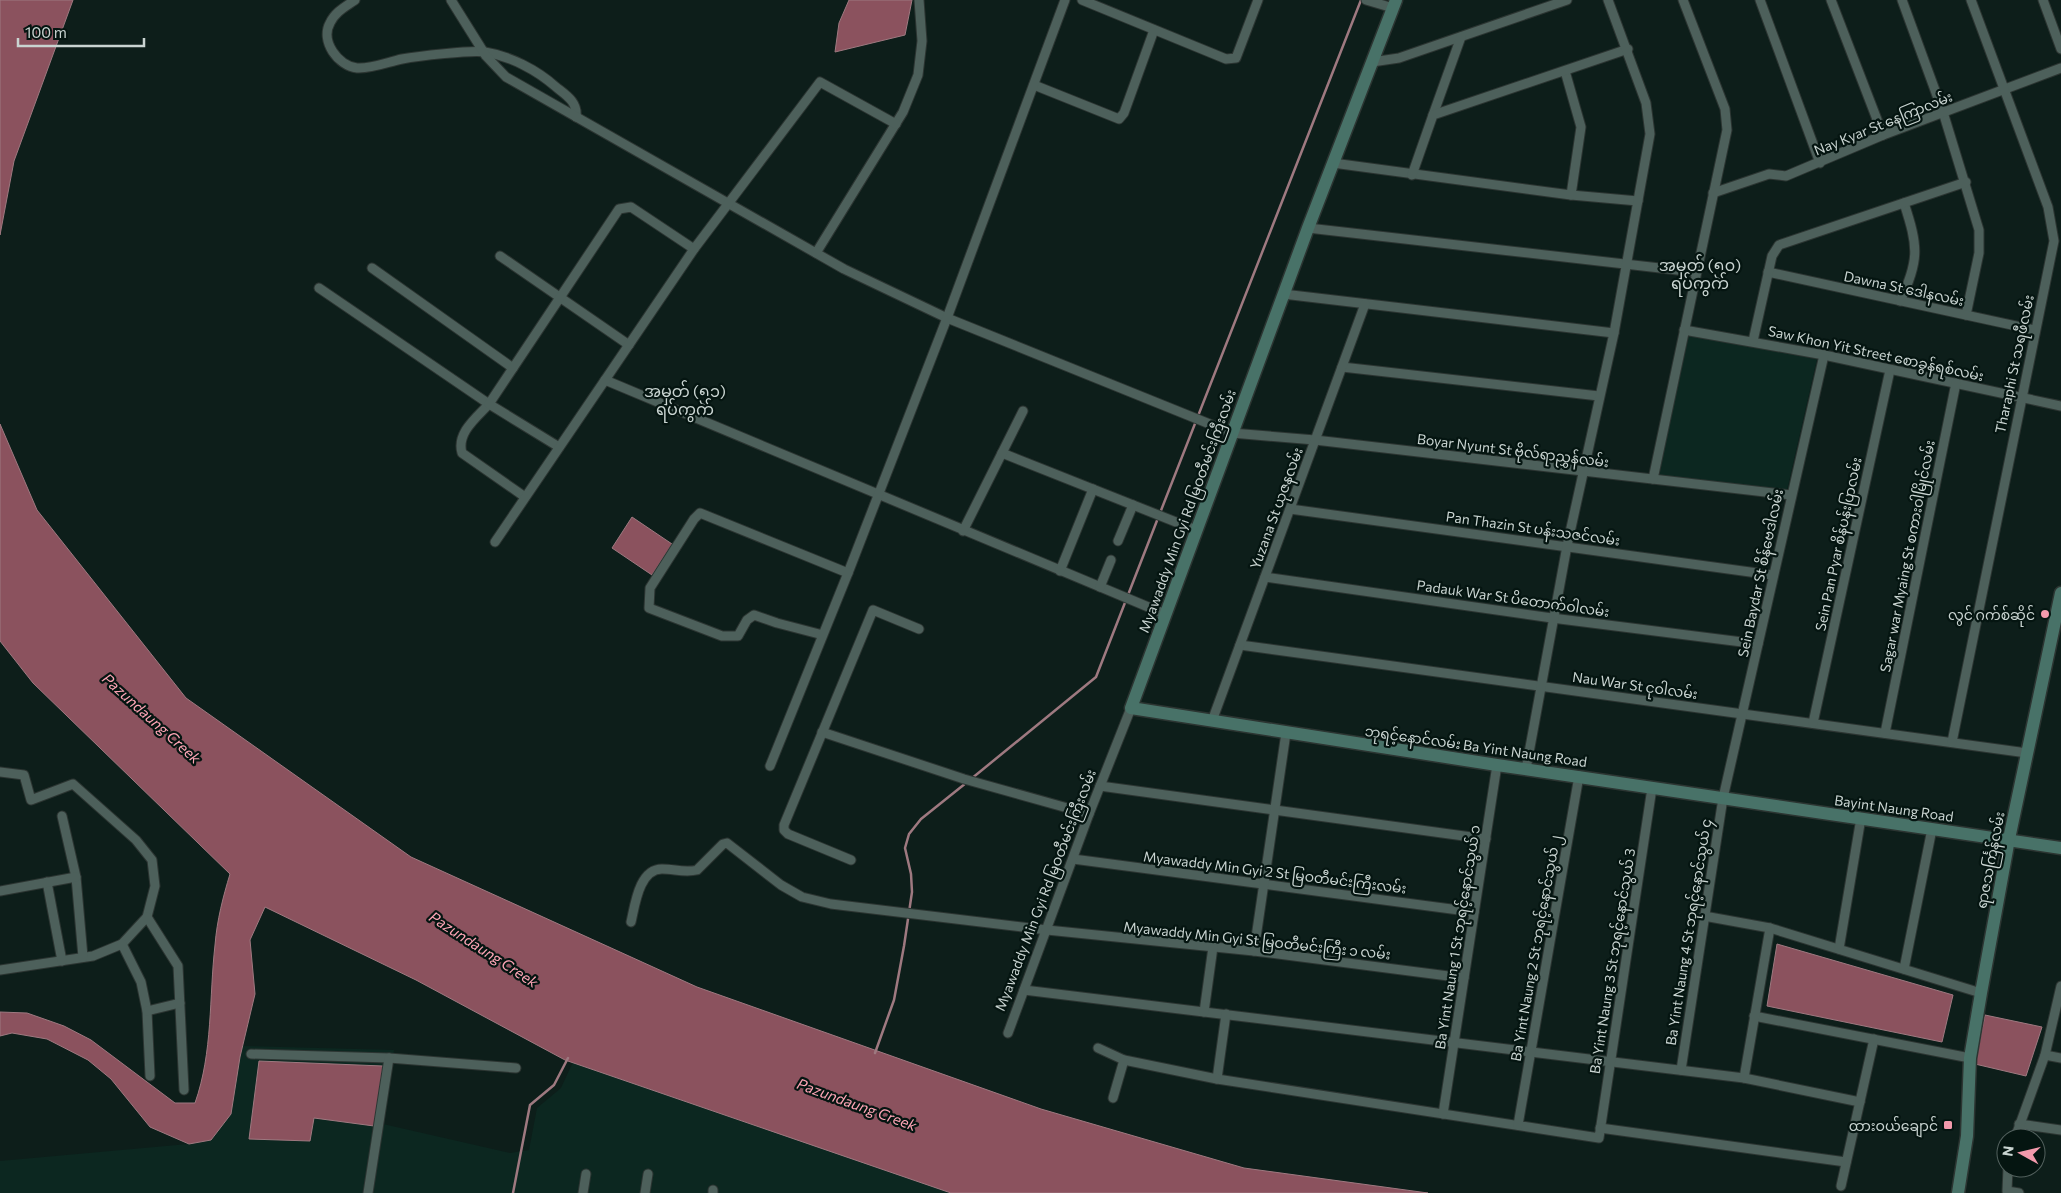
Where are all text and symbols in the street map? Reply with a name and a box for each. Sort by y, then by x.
scale bar [18,15,144,47]
text: 100 m [25,23,67,41]
street label: Nay Kyar St နေကြာလမ်း [1811,87,1956,162]
district label: အမှတ် (၅၀) ရပ်ကွက် [1659,254,1741,297]
street label: Dawna St ဒေါနလမ်း [1841,266,1966,313]
street label: Tharaphi St သရဖီလမ်း [1990,293,2041,436]
street label: Saw Khon Yit Street စောခွန်ရစ်လမ်း [1766,321,1986,388]
district label: အမှတ် (၅၁) ရပ်ကွက် [644,380,726,423]
street label: Myawaddy Min Gyi Rd မြဝတီမင်းကြီးလမ်း [1134,387,1243,636]
street label: Boyar Nyunt St ဗိုလ်ရာညွှန်လမ်း [1416,429,1610,474]
street label: Sagar war Myaing St စကားဝါမြိုင်လမ်း [1875,438,1942,674]
street label: Yuzana St ယုဇနလမ်း [1245,444,1310,573]
street label: Sein Pan Pyar စိန်ပန်းပြာလမ်း [1810,455,1869,633]
street label: Sein Baydar St စိန်ဗေဒါလမ်း [1733,487,1790,660]
street label: Pan Thazin St ပန်းသဇင်လမ်း [1444,506,1621,553]
street label: Padauk War St ပိတောက်ဝါလမ်း [1416,575,1611,620]
place label: လွင် ဂက်စ်ဆိုင် [1948,605,2035,627]
marker: လွင် ဂက်စ်ဆိုင် [2039,608,2051,620]
street label: Nau War St ငုဝါလမ်း [1571,667,1699,706]
water label: Pazundaung Creek [99,669,206,767]
street label: ဘုရင့်နောင်လမ်း Ba Yint Naung Road [1363,721,1588,774]
street label: Myawaddy Min Gyi Rd မြဝတီမင်းကြီးလမ်း [990,766,1103,1015]
street label: Bayint Naung Road [1833,791,1955,825]
street label: ရာဇသင်္ကြန်လမ်း [1971,810,2012,911]
street label: Ba Yint Naung 4 St ဘုရင့်နောင်သွယ် ၄ [1661,817,1718,1047]
street label: Ba Yint Naung 1 St ဘုရင့်နောင်သွယ် ၁ [1430,823,1487,1051]
street label: Ba Yint Naung 2 St ဘုရင့်နောင်သွယ် ၂ [1506,833,1567,1063]
street label: Myawaddy Min Gyi 2 St မြဝတီမင်းကြီးလမ်း [1142,846,1408,901]
street label: Ba Yint Naung 3 St ဘုရင့်နောင်သွယ် 3 [1585,847,1642,1076]
water label: Pazundaung Creek [426,907,543,991]
street label: Myawaddy Min Gyi St မြဝတီမင်းကြီး ၁ လမ်း [1122,917,1392,966]
water label: Pazundaung Creek [795,1074,920,1134]
place label: ထားဝယ်ချောင် [1849,1116,1938,1138]
marker: ထားဝယ်ချောင် [1942,1119,1954,1131]
north arrow [1996,1128,2046,1178]
text: N [1998,1145,2017,1158]

